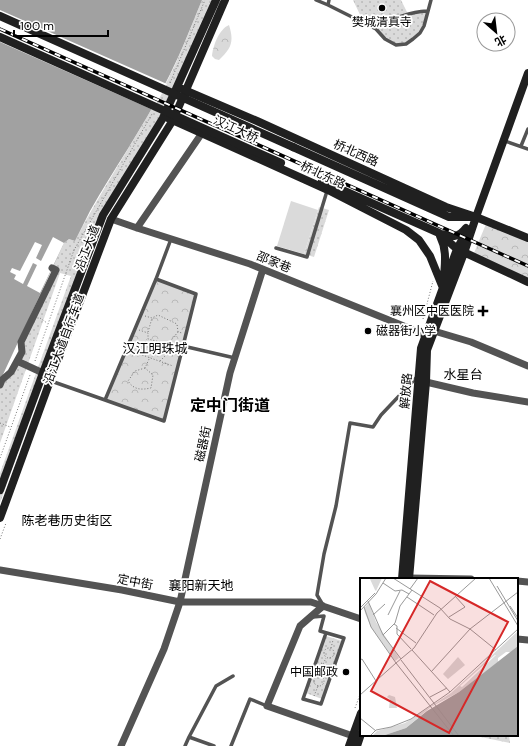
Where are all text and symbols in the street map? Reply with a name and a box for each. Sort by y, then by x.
marker: 樊城清真寺 [377,3,387,13]
scale bar [14,12,108,38]
north arrow [476,12,516,52]
place label: 樊城清真寺 [352,14,412,30]
text: 100 m [20,18,54,34]
text: 北 [493,32,509,50]
street label: 汉江大桥 [211,112,261,146]
street label: 桥北西路 [331,136,381,170]
street label: 桥北东路 [298,158,348,192]
street label: 沿江大道 [71,223,103,273]
street label: 邵家巷 [254,248,294,276]
street label: 沿江大道自行车道 [40,291,88,387]
place label: 襄州区中医医院 [390,303,474,319]
marker: 襄州区中医医院 [477,305,489,317]
place label: 磁器街小学 [376,323,436,339]
marker: 磁器街小学 [363,326,373,336]
district label: 汉江明珠城 [122,340,188,357]
district label: 水星台 [443,366,483,383]
street label: 解放路 [396,372,416,410]
district label: 定中门街道 [190,395,270,416]
street label: 磁器街 [191,425,215,463]
district label: 陈老巷历史街区 [21,512,113,529]
street label: 定中街 [116,571,154,593]
district label: 襄阳新天地 [168,577,234,594]
inset map [360,578,518,736]
place label: 中国邮政 [290,664,338,680]
marker: 中国邮政 [341,667,351,677]

